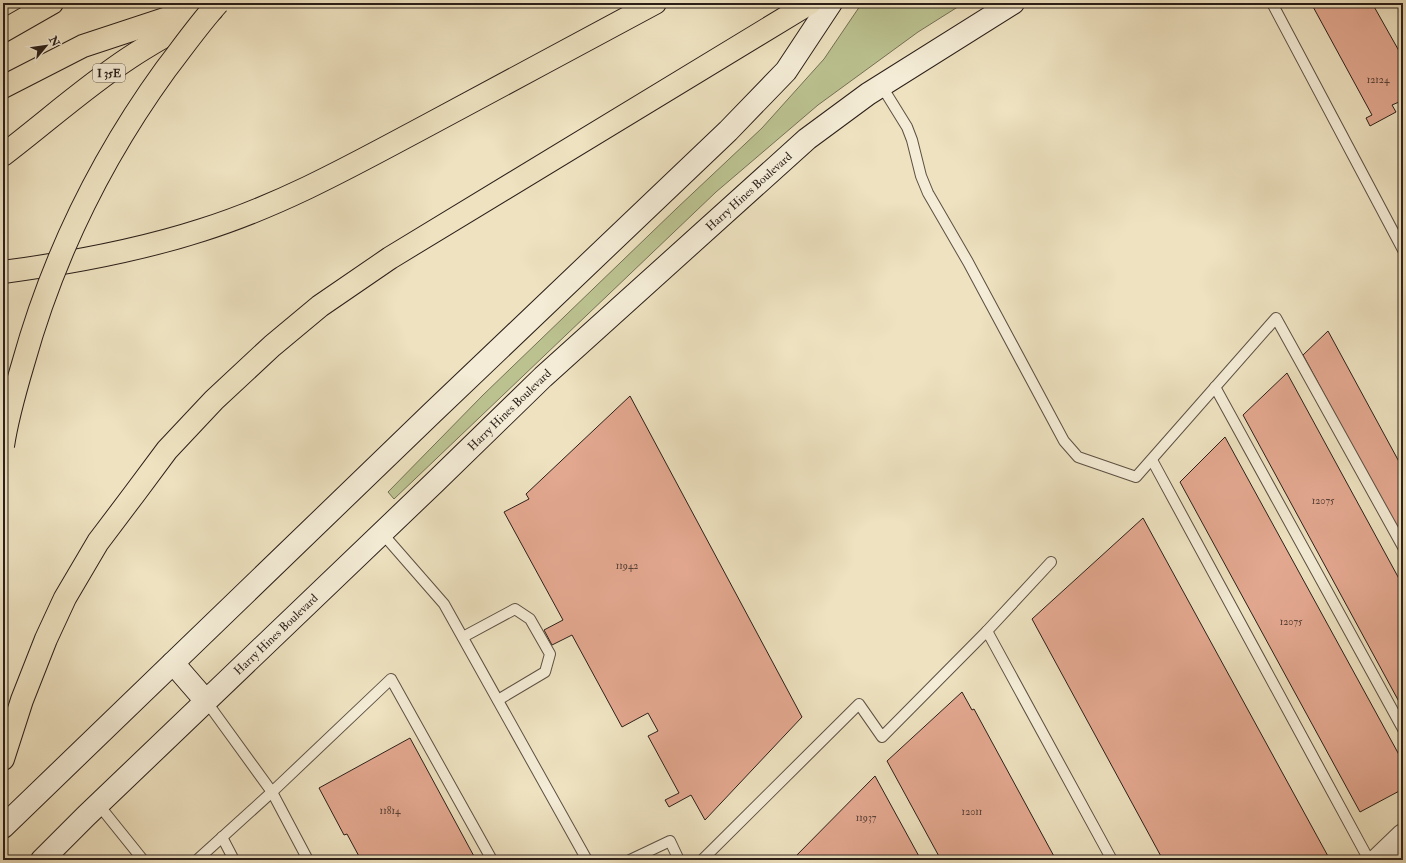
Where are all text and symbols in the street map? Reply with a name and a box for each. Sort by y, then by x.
north arrow [26,26,66,66]
text: N [46,33,63,50]
road number: I 35E [93,64,125,82]
house number: 12124 [1367,74,1390,86]
street label: Harry Hines Boulevard [703,149,795,234]
street label: Harry Hines Boulevard [464,366,554,454]
house number: 12075 [1312,495,1335,507]
house number: 11942 [616,560,638,572]
street label: Harry Hines Boulevard [231,591,321,678]
house number: 12075 [1280,616,1303,628]
house number: 11814 [380,805,401,817]
house number: 12011 [962,806,983,818]
house number: 11937 [856,812,877,824]

